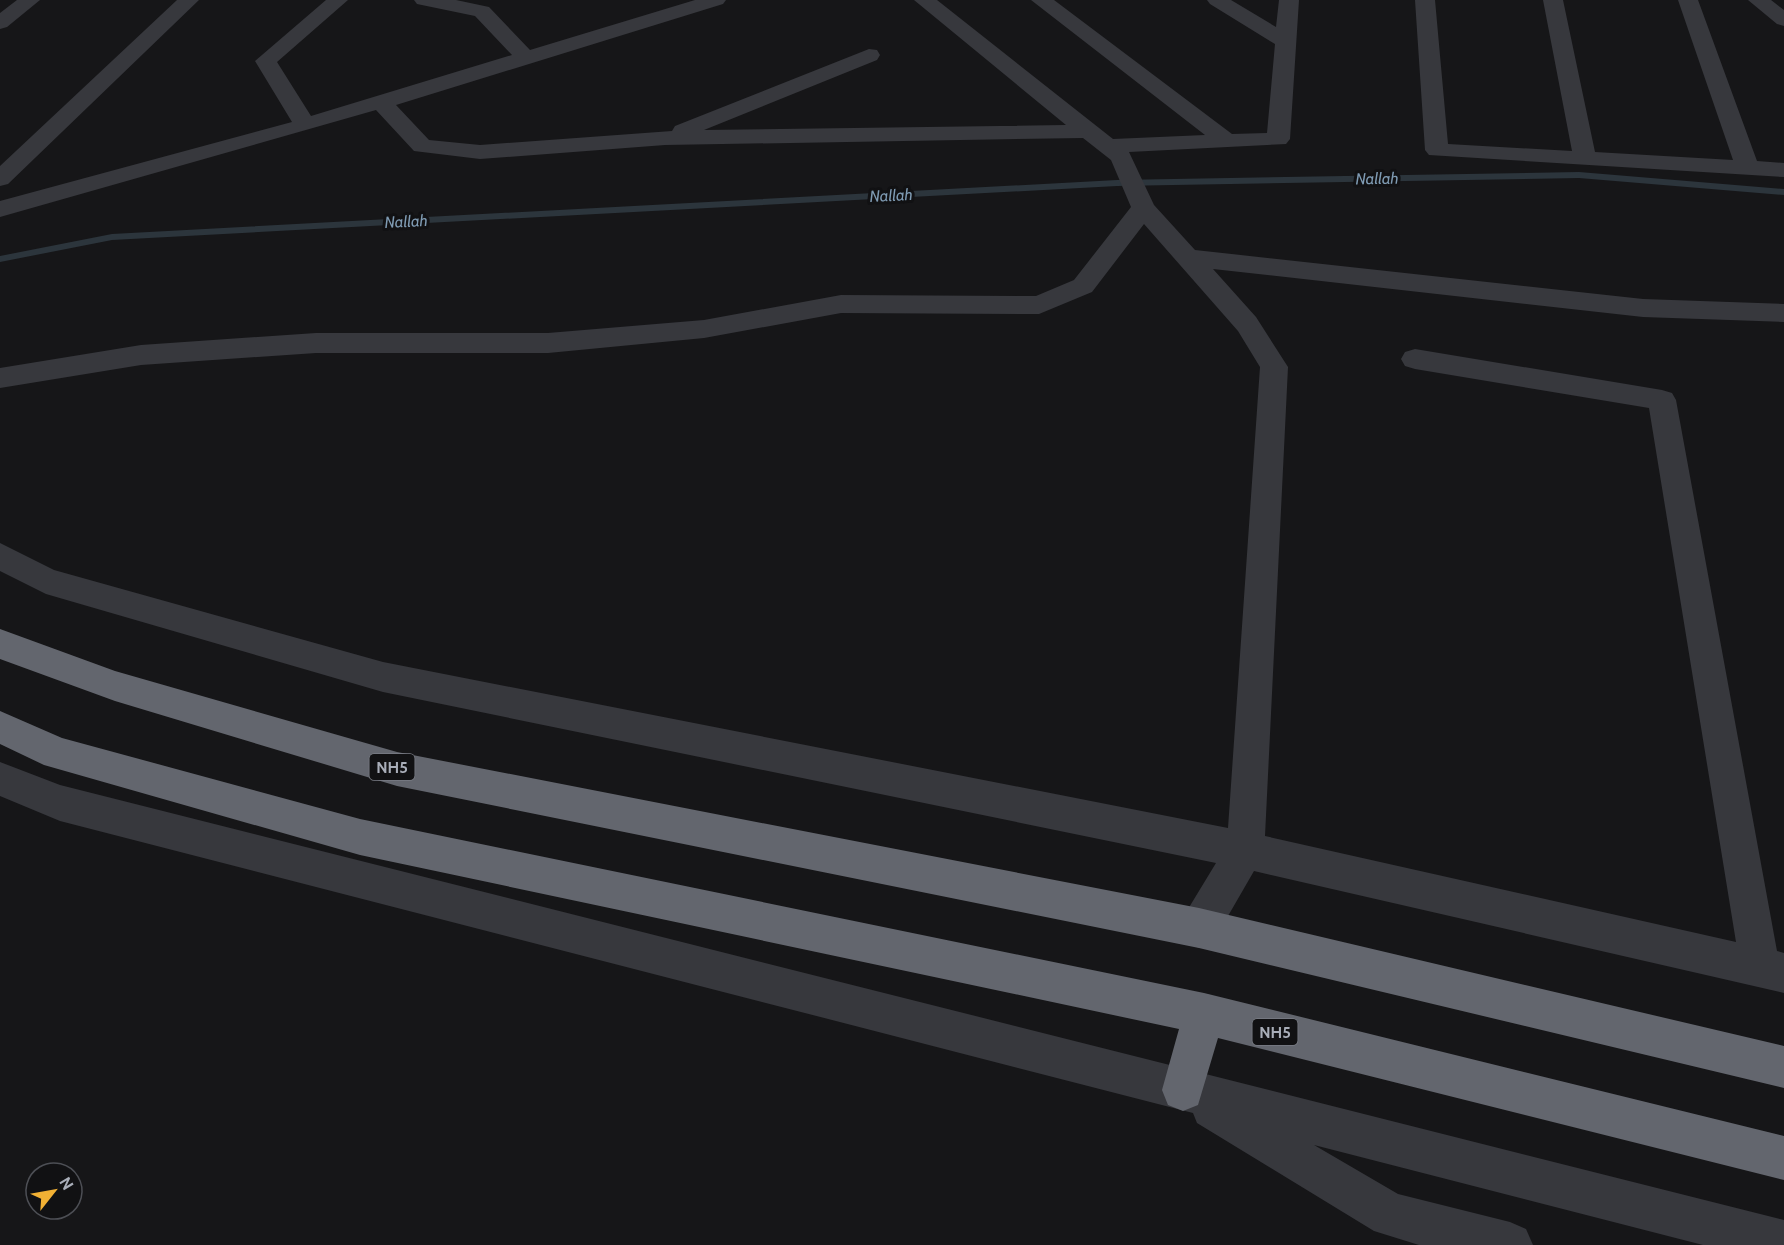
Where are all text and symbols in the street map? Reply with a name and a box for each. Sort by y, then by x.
water label: Nallah [1355,169,1399,188]
water label: Nallah [869,185,913,206]
water label: Nallah [384,211,428,232]
road number: NH5 [370,754,414,780]
road number: NH5 [1252,1019,1298,1045]
north arrow [24,1161,84,1221]
text: N [55,1174,77,1193]

